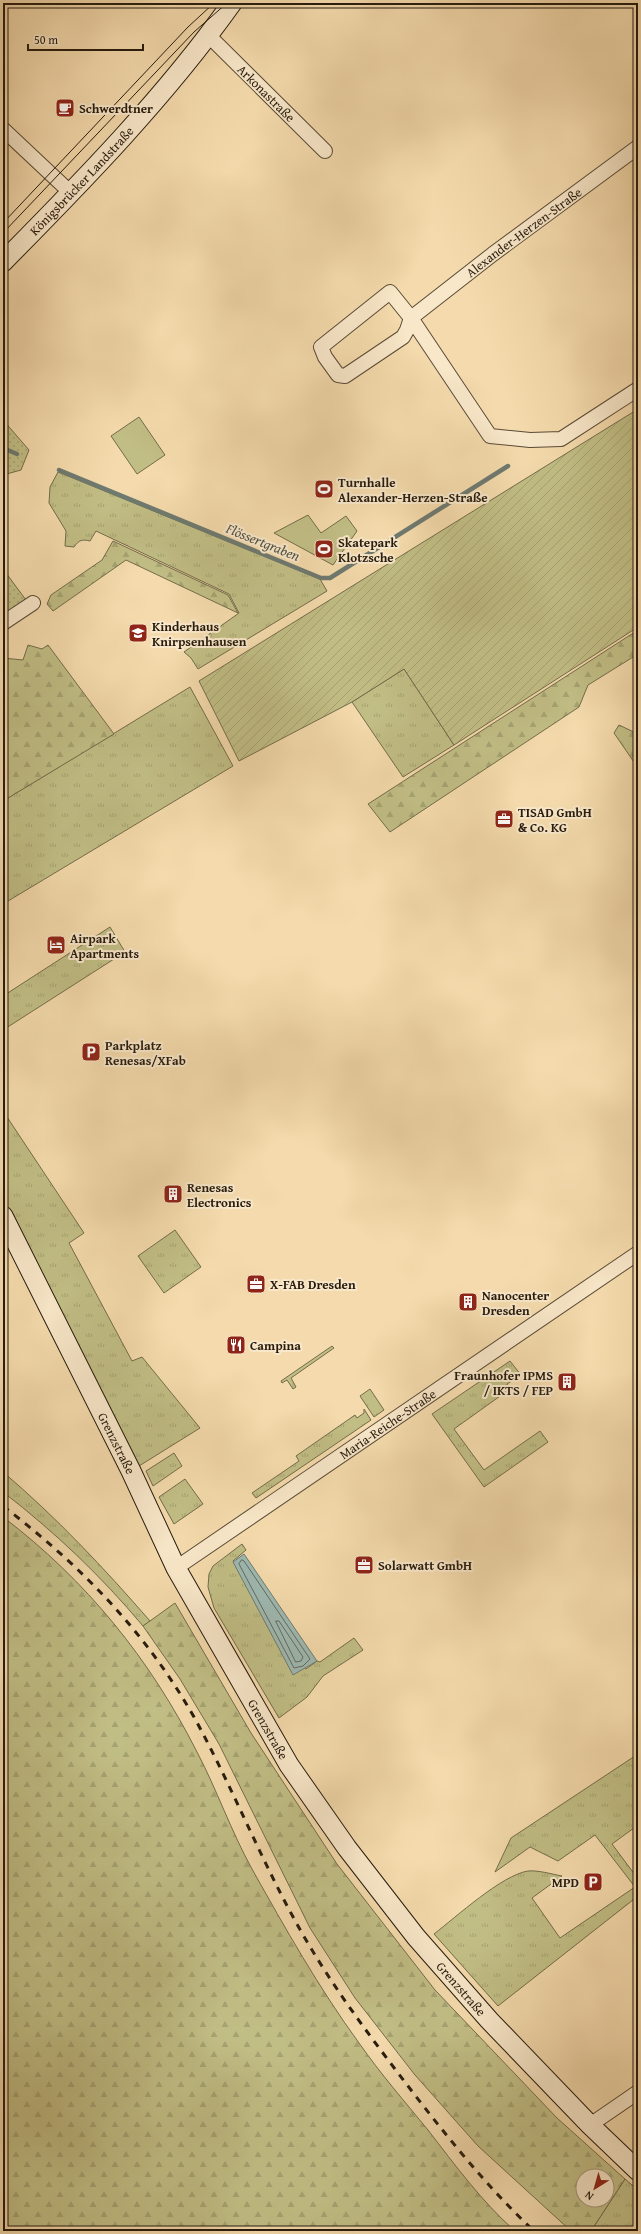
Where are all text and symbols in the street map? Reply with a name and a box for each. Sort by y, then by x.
scale bar [28,26,143,52]
text: 50 m [34,31,58,48]
street label: Arkonastraße [233,60,299,126]
cafe icon: Schwerdtner [54,97,76,119]
place label: Schwerdtner [79,99,153,118]
street label: Königsbrücker Landstraße [25,122,138,240]
street label: Alexander-Herzen-Straße [462,183,586,282]
place label: Turnhalle Alexander-Herzen-Straße [338,473,488,507]
sports icon: Turnhalle Alexander-Herzen-Straße [313,478,335,500]
water label: Flössertgraben [222,518,303,566]
place label: Skatepark Klotzsche [338,533,398,567]
sports icon: Skatepark Klotzsche [313,538,335,560]
place label: Kinderhaus Knirpsenhausen [152,617,247,651]
school or university icon: Kinderhaus Knirpsenhausen [127,622,149,644]
place label: TISAD GmbH & Co. KG [518,803,592,837]
office icon: TISAD GmbH & Co. KG [493,808,515,830]
place label: Airpark Apartments [70,929,139,963]
hotel icon: Airpark Apartments [45,934,67,956]
place label: Parkplatz Renesas/XFab [105,1036,186,1070]
parking icon: Parkplatz Renesas/XFab [80,1041,102,1063]
place label: Renesas Electronics [187,1178,252,1212]
building icon: Renesas Electronics [162,1183,184,1205]
office icon: X-FAB Dresden [245,1273,267,1295]
place label: X-FAB Dresden [270,1275,356,1294]
place label: Nanocenter Dresden [482,1286,549,1320]
building icon: Nanocenter Dresden [457,1291,479,1313]
restaurant icon: Campina [225,1334,247,1356]
place label: Campina [250,1336,301,1355]
place label: Fraunhofer IPMS / IKTS / FEP [454,1366,553,1400]
building icon: Fraunhofer IPMS / IKTS / FEP [556,1371,578,1393]
street label: Maria-Reiche-Straße [336,1384,440,1464]
street label: Grenzstraße [93,1409,140,1477]
office icon: Solarwatt GmbH [353,1554,375,1576]
place label: Solarwatt GmbH [378,1556,472,1575]
street label: Grenzstraße [243,1696,293,1763]
parking icon: MPD [582,1871,604,1893]
place label: MPD [552,1873,579,1892]
street label: Grenzstraße [432,1958,490,2020]
north arrow [575,2168,615,2208]
text: N [581,2187,597,2205]

